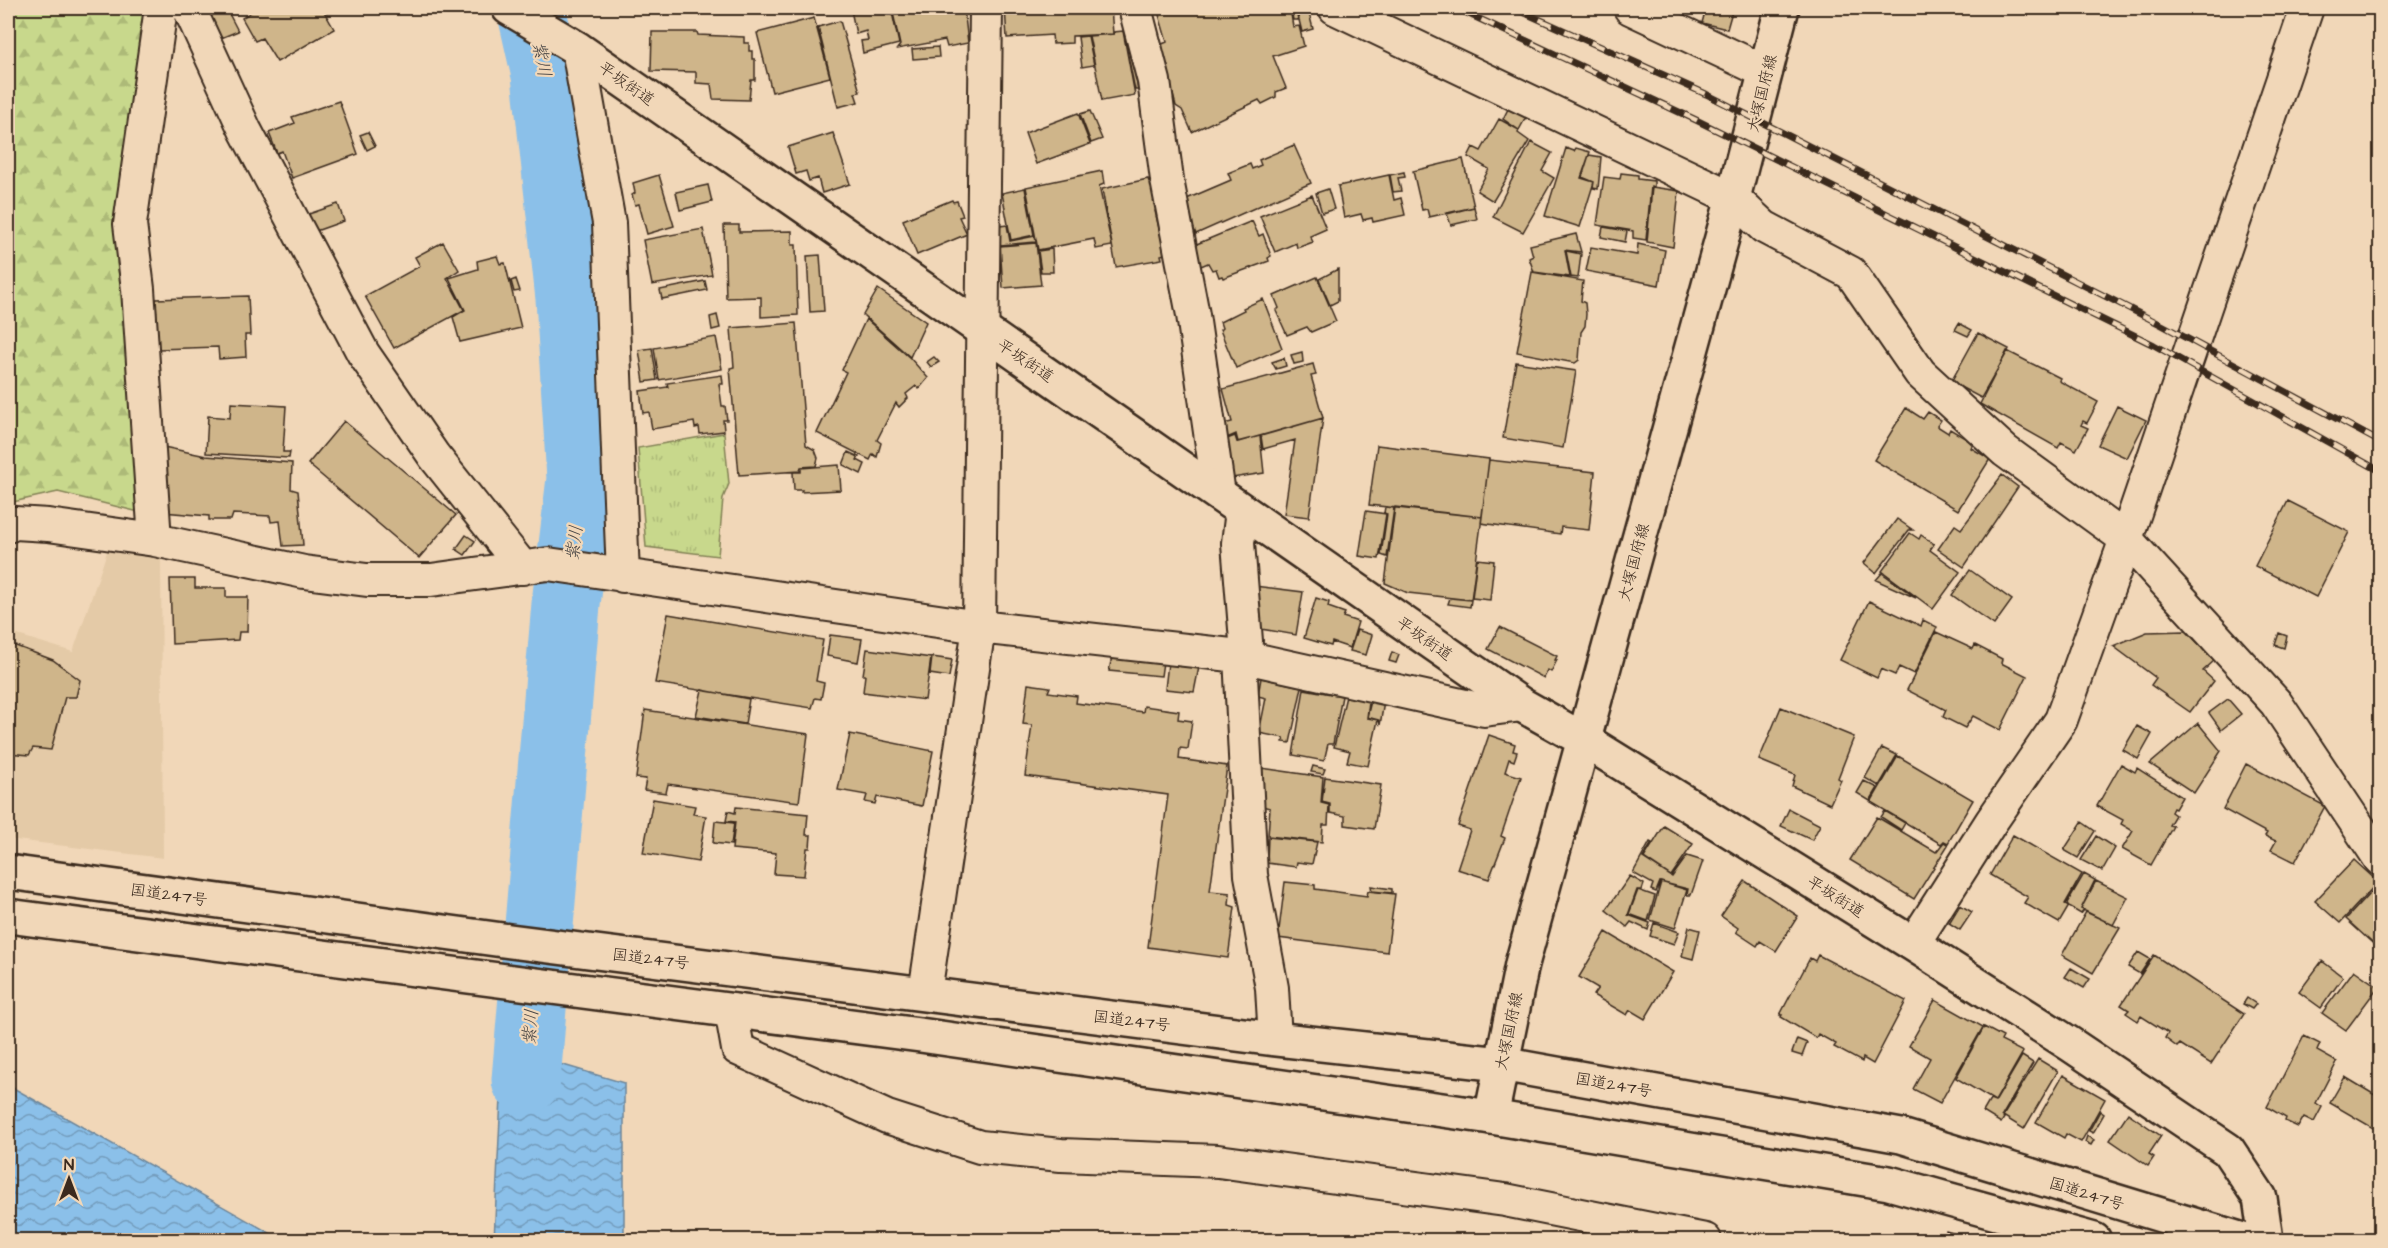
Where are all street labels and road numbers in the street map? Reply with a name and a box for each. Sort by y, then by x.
street label: 大塚国府線 [1742,52,1782,135]
street label: 平坂街道 [594,56,659,111]
street label: 平坂街道 [993,334,1058,388]
street label: 大塚国府線 [1613,521,1655,604]
street label: 平坂街道 [1392,611,1457,666]
street label: 平坂街道 [1802,871,1868,923]
street label: 国道247号 [129,879,209,911]
street label: 国道247号 [611,943,691,975]
street label: 大塚国府線 [1490,990,1528,1073]
street label: 国道247号 [1092,1005,1172,1037]
street label: 国道247号 [1574,1067,1654,1103]
street label: 国道247号 [2046,1172,2127,1216]

